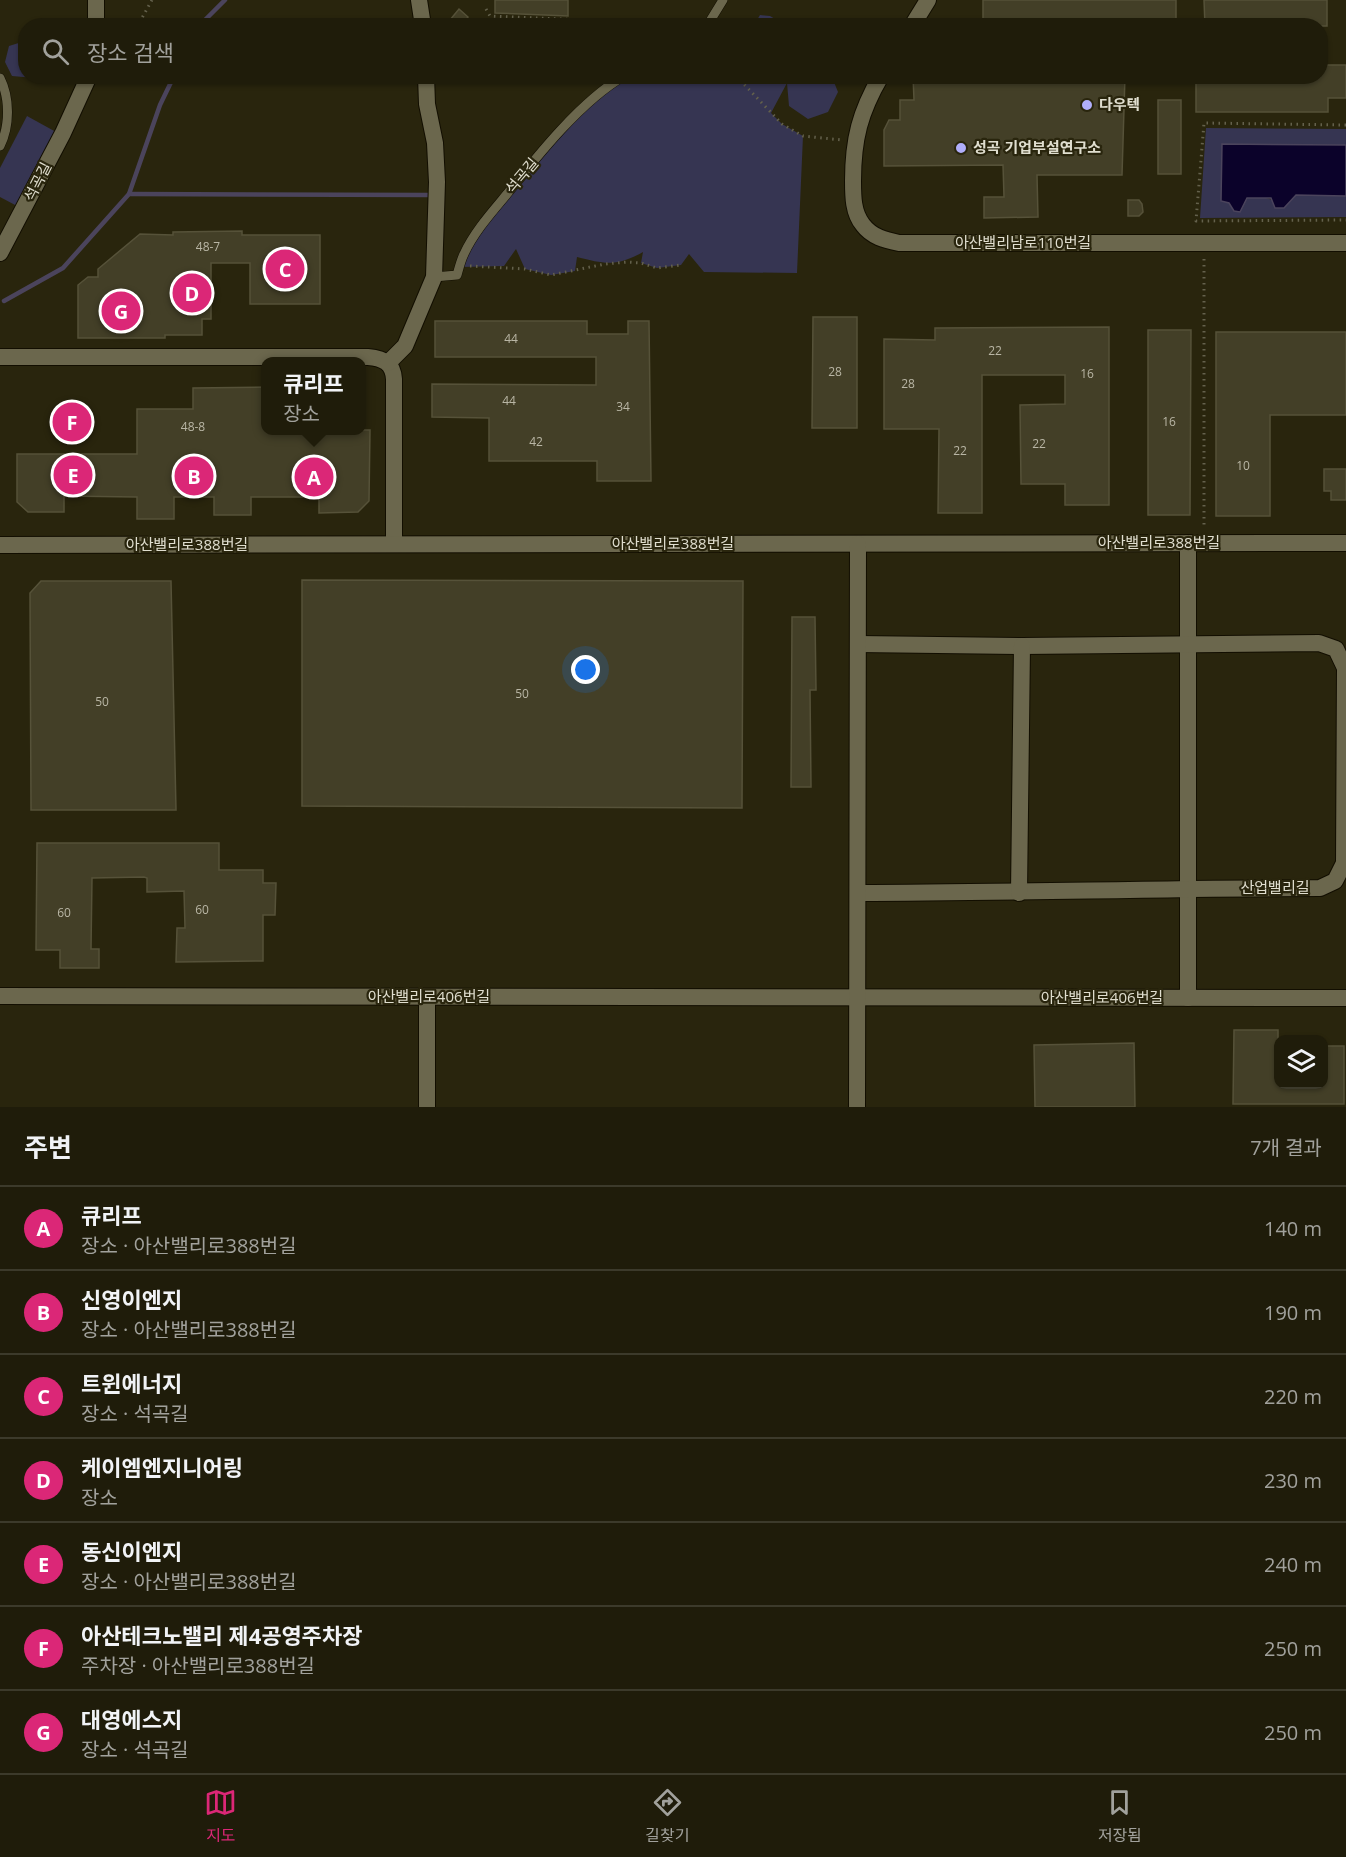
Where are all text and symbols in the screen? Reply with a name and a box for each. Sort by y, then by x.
search box [18,18,1328,84]
icon: search [39,35,72,68]
text: 장소 검색 [87,37,174,67]
place label: 다우텍 [1099,94,1140,114]
marker: 다우텍 [1080,98,1094,112]
place label: 성곡 기업부설연구소 [973,137,1101,157]
marker: 성곡 기업부설연구소 [954,141,968,155]
street label: 석곡길 [500,153,542,198]
street label: 석곡길 [19,159,55,205]
street label: 아산밸리남로110번길 [955,232,1091,252]
house number: 48-7 [196,238,220,255]
pin: C [266,246,304,292]
pin: D [172,270,212,316]
pin: G [102,288,140,334]
house number: 44 [504,330,518,347]
house number: 22 [988,342,1002,359]
popup [261,357,366,435]
house number: 28 [828,363,842,380]
house number: 16 [1080,365,1094,382]
text: 큐리프 [283,368,344,398]
house number: 28 [901,375,915,392]
house number: 44 [502,392,516,409]
house number: 34 [616,398,630,415]
pin: F [52,400,92,444]
text: 장소 [283,400,320,427]
house number: 16 [1162,413,1176,430]
house number: 48-8 [181,418,205,435]
house number: 42 [529,433,543,450]
house number: 22 [1032,435,1046,452]
house number: 22 [953,442,967,459]
pin: E [54,452,92,498]
pin: B [174,454,214,498]
pin: A [294,454,334,500]
house number: 10 [1236,457,1250,474]
street label: 아산밸리로388번길 [1098,532,1220,552]
street label: 아산밸리로388번길 [612,533,734,553]
street label: 아산밸리로388번길 [126,534,248,554]
your location [571,655,600,684]
house number: 50 [515,685,529,702]
house number: 50 [95,693,109,710]
street label: 산업밸리길 [1240,877,1310,897]
house number: 60 [195,901,209,918]
house number: 60 [57,904,71,921]
street label: 아산밸리로406번길 [368,986,490,1006]
street label: 아산밸리로406번길 [1041,987,1163,1007]
map controls [1274,1035,1328,1089]
button: layers [1274,1035,1328,1089]
text: 주변 [24,1129,72,1165]
text: 7개 결과 [1250,1134,1322,1161]
text: 큐리프 [81,1200,142,1230]
text: A [37,1215,50,1242]
text: 140 m [1264,1215,1322,1242]
text: 장소 · 아산밸리로388번길 [81,1232,297,1259]
text: 신영이엔지 [81,1284,182,1314]
text: B [37,1299,50,1326]
text: 190 m [1264,1299,1322,1326]
text: 장소 · 아산밸리로388번길 [81,1316,297,1343]
text: 트윈에너지 [81,1368,182,1398]
text: C [37,1383,50,1410]
text: 220 m [1264,1383,1322,1410]
text: 장소 · 석곡길 [81,1400,189,1427]
text: 케이엠엔지니어링 [81,1452,243,1482]
text: D [36,1467,51,1494]
text: 230 m [1264,1467,1322,1494]
text: 장소 [81,1484,118,1511]
text: 동신이엔지 [81,1536,182,1566]
text: E [38,1551,49,1578]
text: 240 m [1264,1551,1322,1578]
text: 장소 · 아산밸리로388번길 [81,1568,297,1595]
text: 아산테크노밸리 제4공영주차장 [81,1620,362,1650]
text: F [38,1635,49,1662]
text: 250 m [1264,1635,1322,1662]
text: 주차장 · 아산밸리로388번길 [81,1652,315,1679]
text: 대영에스지 [81,1704,182,1734]
text: G [36,1719,51,1746]
text: 250 m [1264,1719,1322,1746]
text: 장소 · 석곡길 [81,1736,189,1763]
tab: 지도 [204,1786,237,1846]
tab: 길찾기 [645,1786,690,1846]
tab: 저장됨 [1098,1786,1142,1846]

